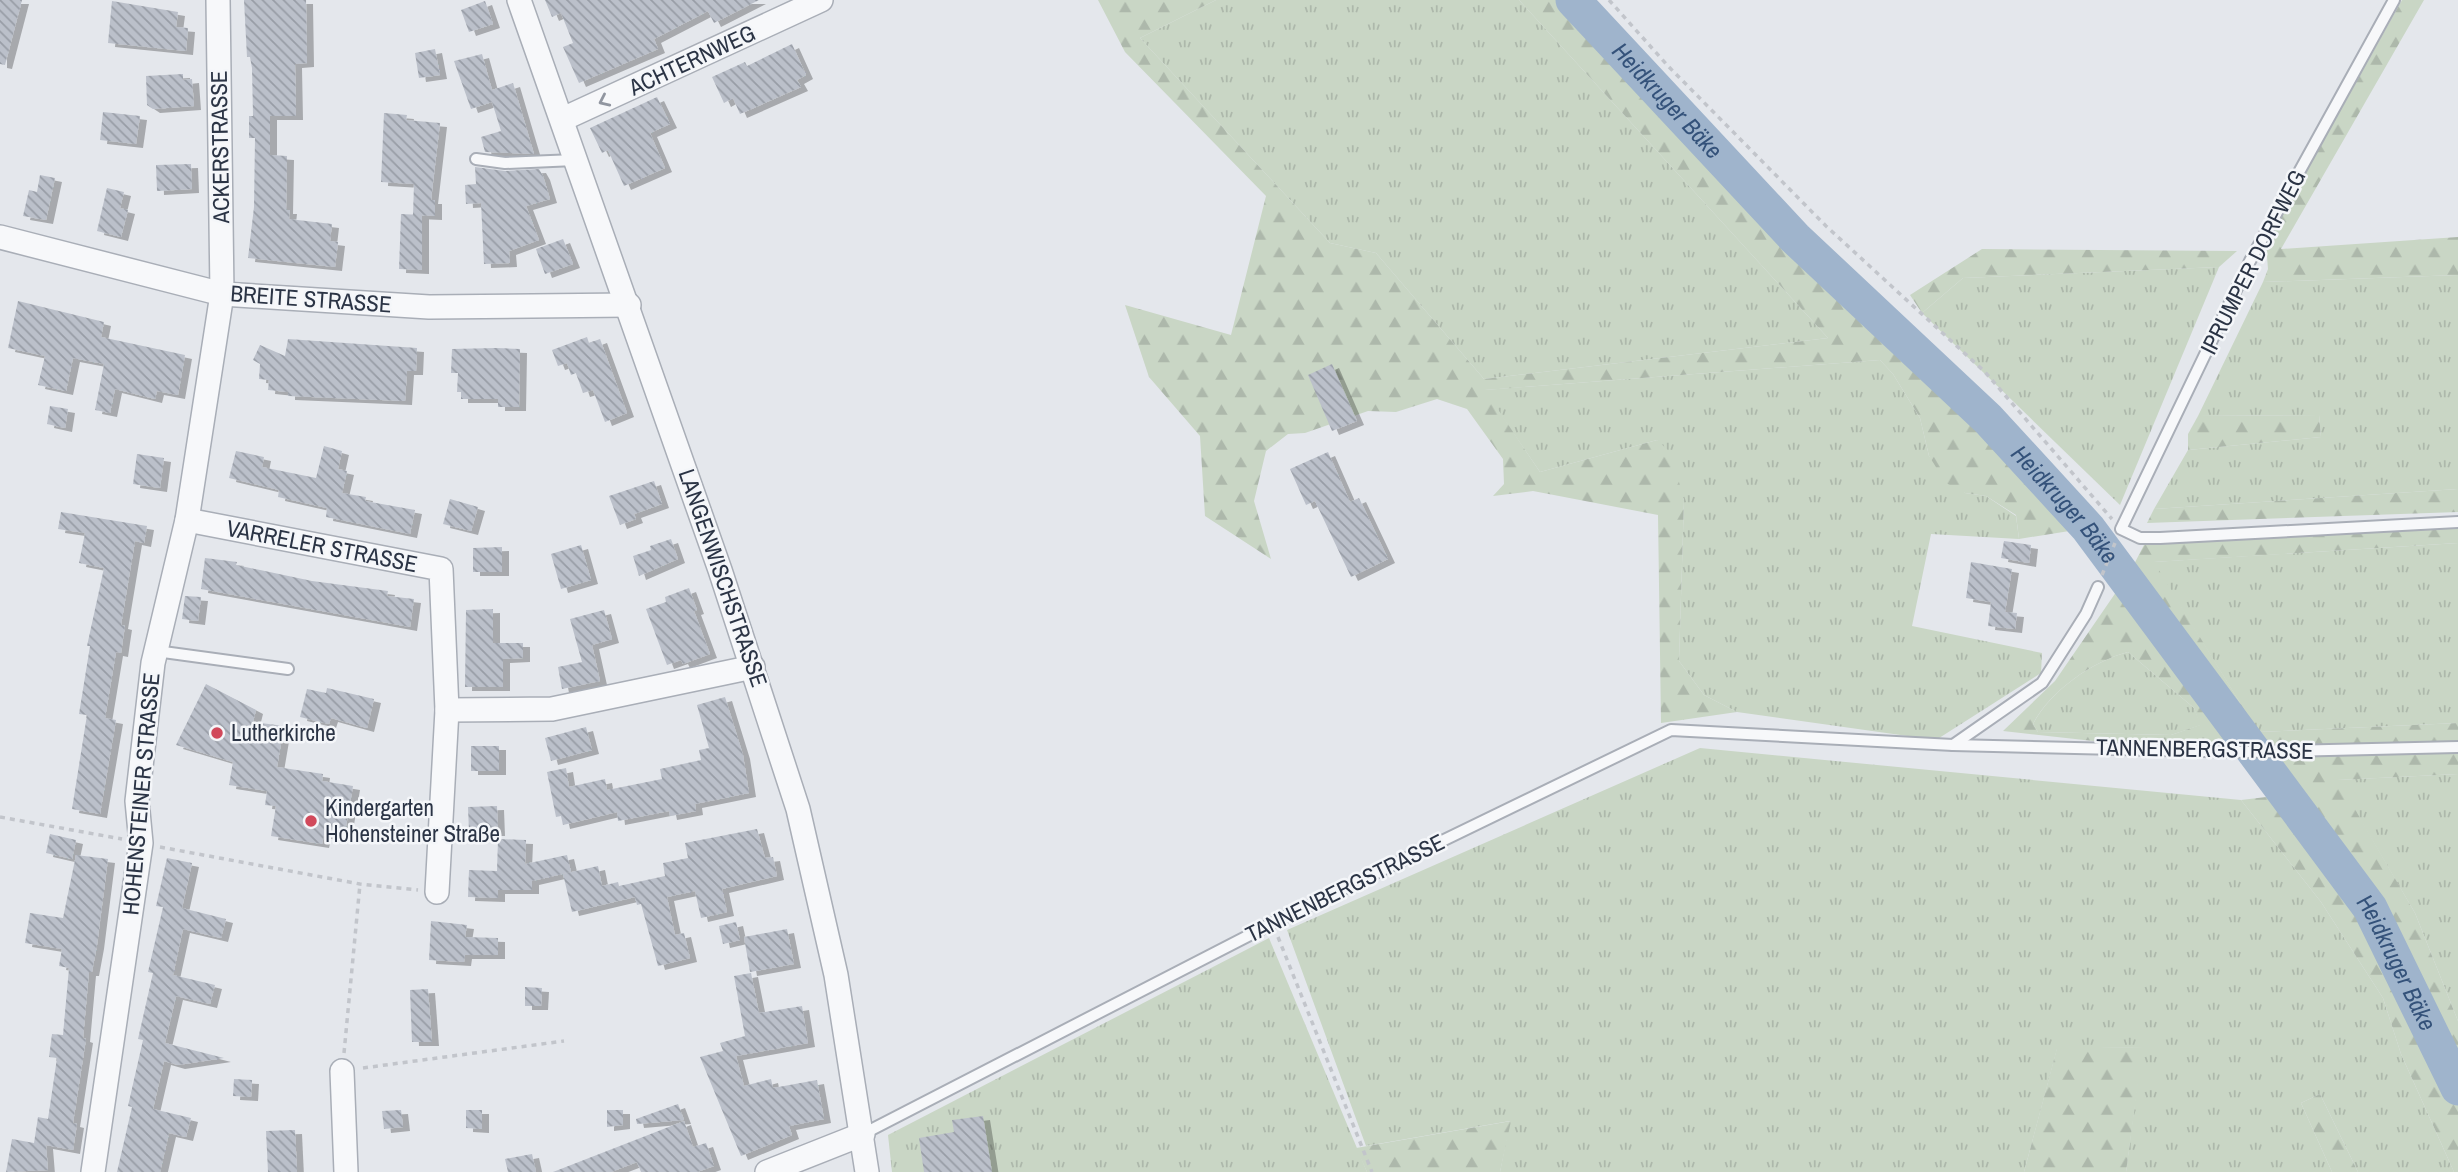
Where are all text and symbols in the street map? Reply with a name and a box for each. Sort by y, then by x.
street label: ACHTERNWEG [623,17,760,103]
water label: Heidkruger Bäke [1606,35,1730,165]
street label: ACKERSTRASSE [203,70,236,225]
one-way arrow [598,93,611,107]
street label: IPRUMPER DORFWEG [2193,164,2313,359]
street label: BREITE STRASSE [229,277,393,320]
water label: Heidkruger Bäke [2005,438,2126,570]
street label: LANGENWISCHSTRASSE [672,465,775,691]
street label: VARRELER STRASSE [224,512,420,579]
street label: HOHENSTEINER STRASSE [114,671,167,916]
place label: Lutherkirche [231,717,336,748]
marker: Lutherkirche [209,725,225,741]
street label: TANNENBERGSTRASSE [2096,731,2314,766]
place label: Kindergarten Hohensteiner Straße [325,792,500,849]
marker: Kindergarten Hohensteiner Straße [303,813,319,829]
street label: TANNENBERGSTRASSE [1240,826,1449,949]
water label: Heidkruger Bäke [2350,887,2444,1036]

